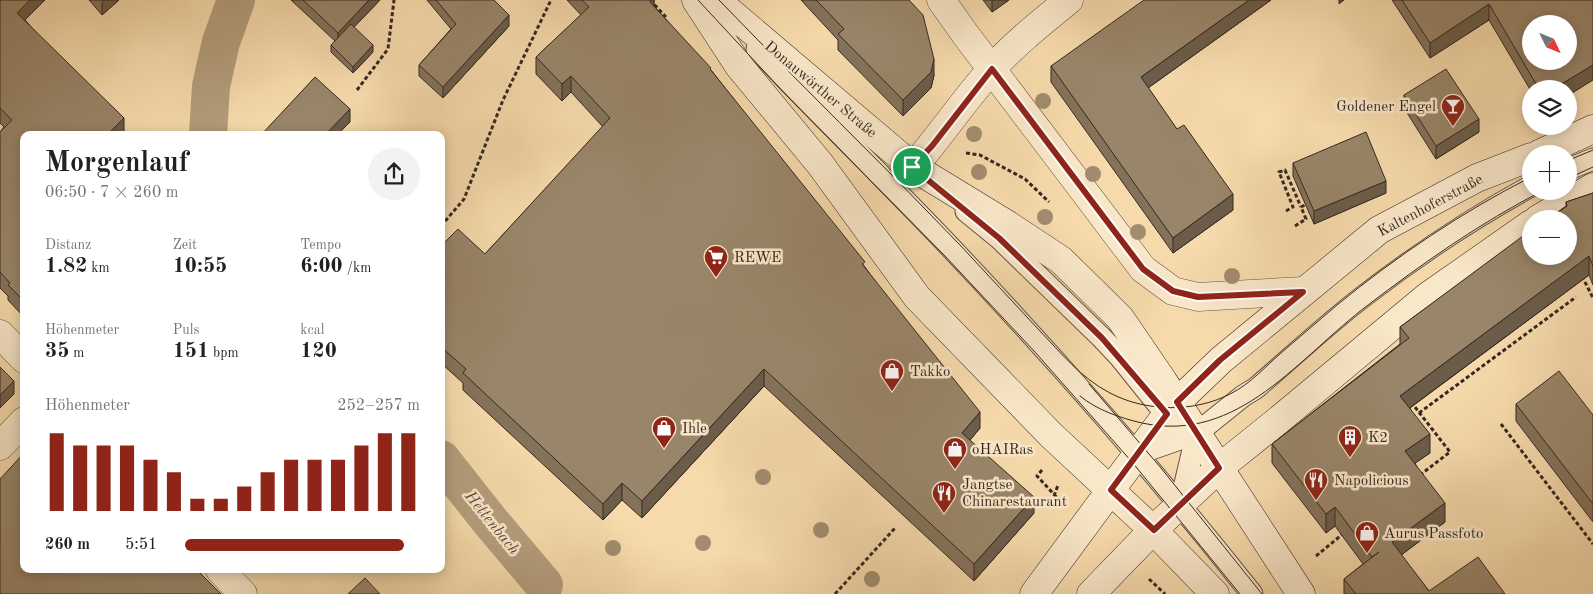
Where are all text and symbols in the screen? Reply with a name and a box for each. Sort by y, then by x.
north arrow [1522,15,1578,70]
map controls [1522,15,1577,265]
street label: Donauwörther Straße [761,39,879,141]
button: layers [1522,80,1577,135]
bar icon: Goldener Engel [1440,93,1466,127]
place label: Goldener Engel [1336,100,1436,115]
button: + [1522,145,1577,200]
pin [891,146,933,188]
button: share [368,148,420,200]
text: Morgenlauf [45,150,189,178]
icon: arrive [898,153,926,181]
street label: Kaltenhoferstraße [1376,172,1486,240]
text: 06:50 · 7 × 260 m [45,185,178,201]
button: − [1522,210,1577,265]
text: Distanz [45,238,91,252]
text: Zeit [173,238,197,252]
text: Tempo [300,238,341,252]
supermarket icon: REWE [703,244,729,278]
place label: REWE [734,251,781,266]
text: 1.82 [45,256,87,277]
text: 10:55 [173,256,227,277]
text: 6:00 [300,256,343,277]
text: km [87,261,110,275]
text: /km [343,261,371,275]
text: Höhenmeter [45,323,119,337]
text: Puls [173,323,200,337]
text: kcal [300,323,324,337]
text: 35 [45,341,69,362]
text: 151 [173,341,209,362]
text: 120 [300,341,337,362]
text: m [69,346,84,360]
text: bpm [209,346,239,360]
shop icon: Takko [879,358,905,392]
place label: Takko [910,365,950,380]
text: Höhenmeter [45,398,130,414]
text: 252–257 m [337,398,420,414]
shop icon: Ihle [651,415,677,449]
place label: Ihle [682,422,707,437]
building icon: K2 [1337,424,1363,458]
place label: K2 [1368,431,1388,446]
shop icon: oHAIRas [942,436,968,470]
place label: oHAIRas [972,443,1033,458]
restaurant icon: Napolicious [1303,467,1329,501]
place label: Napolicious [1334,474,1409,489]
place label: Jangtse Chinarestaurant [962,478,1067,510]
restaurant icon: Jangtse Chinarestaurant [931,480,957,514]
water label: Hettenbach [461,488,522,558]
shop icon: Aurus Passfoto [1354,520,1380,554]
place label: Aurus Passfoto [1384,527,1483,542]
text: 260 m [45,537,90,553]
text: 5:51 [125,537,157,553]

